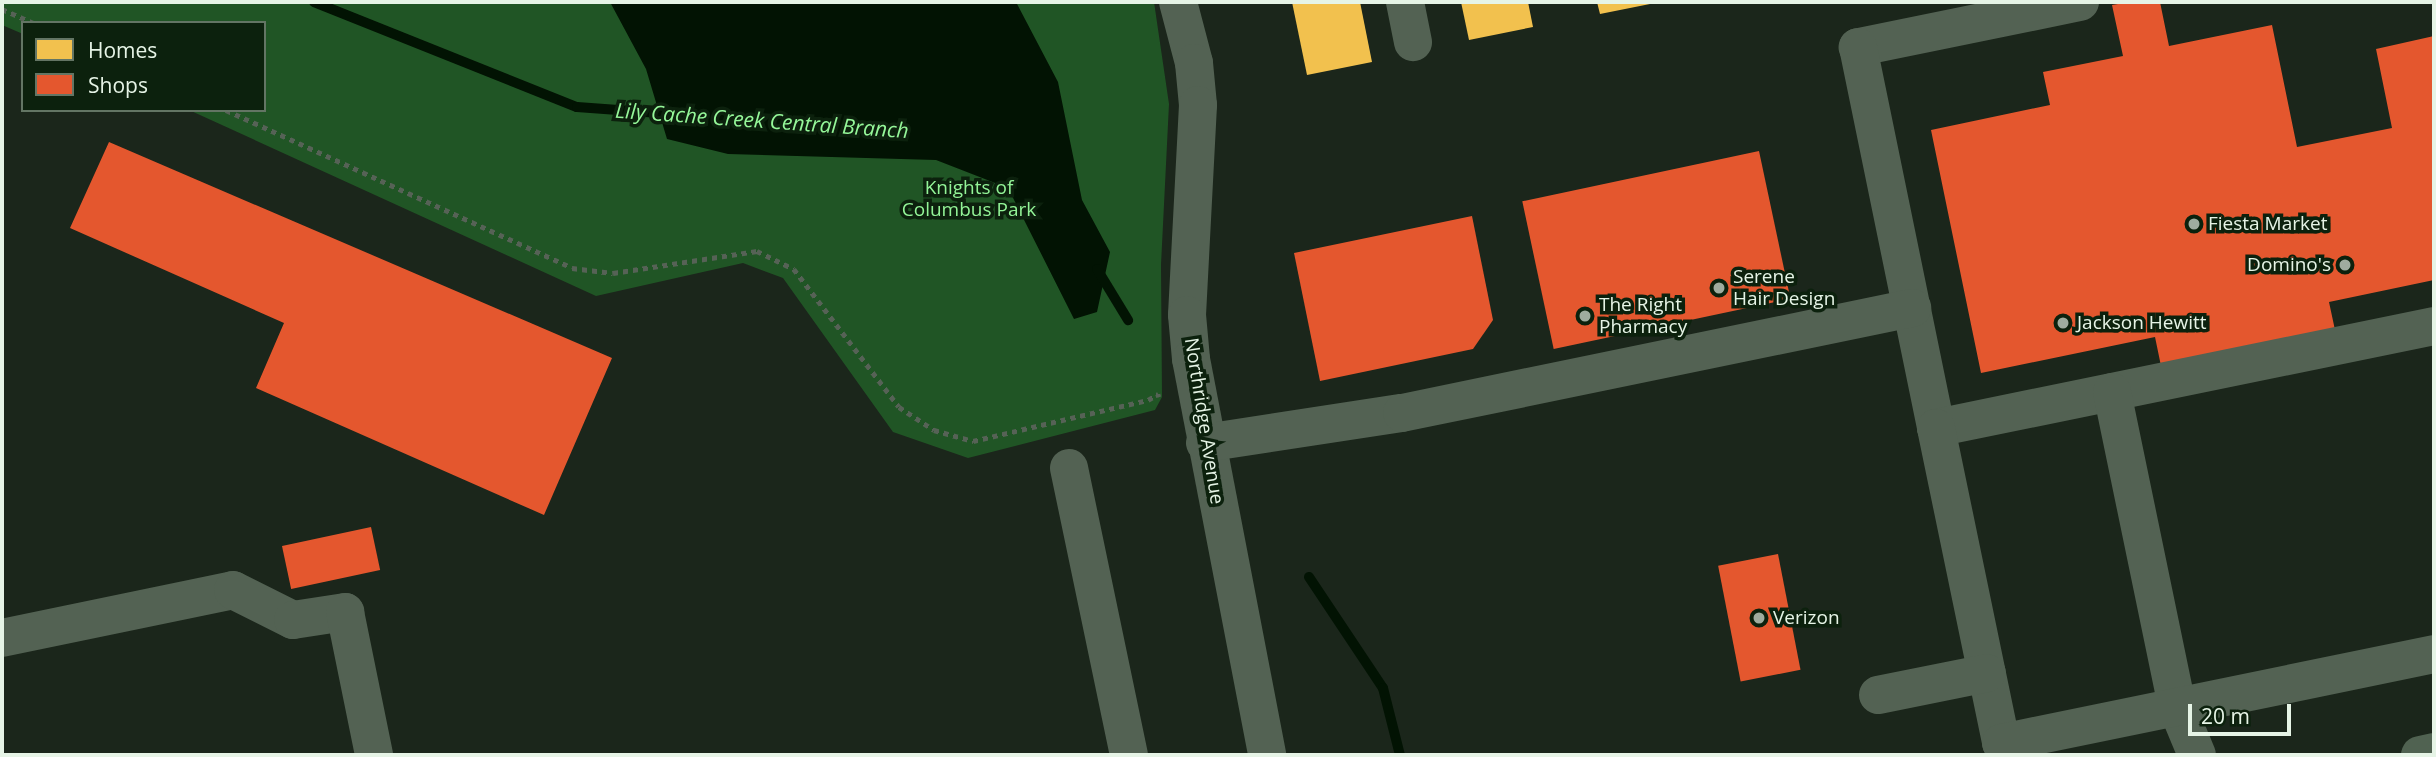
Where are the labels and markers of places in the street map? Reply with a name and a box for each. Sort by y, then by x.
place label: Fiesta Market [2208,213,2327,235]
marker: Fiesta Market [2186,216,2202,232]
place label: Domino's [2247,254,2331,276]
marker: Domino's [2337,257,2353,273]
place label: Serene Hair Design [1733,266,1835,310]
marker: Serene Hair Design [1711,280,1727,296]
place label: The Right Pharmacy [1599,294,1687,338]
marker: The Right Pharmacy [1577,308,1593,324]
place label: Jackson Hewitt [2077,312,2207,334]
marker: Jackson Hewitt [2055,315,2071,331]
place label: Verizon [1773,607,1840,629]
marker: Verizon [1751,610,1767,626]

